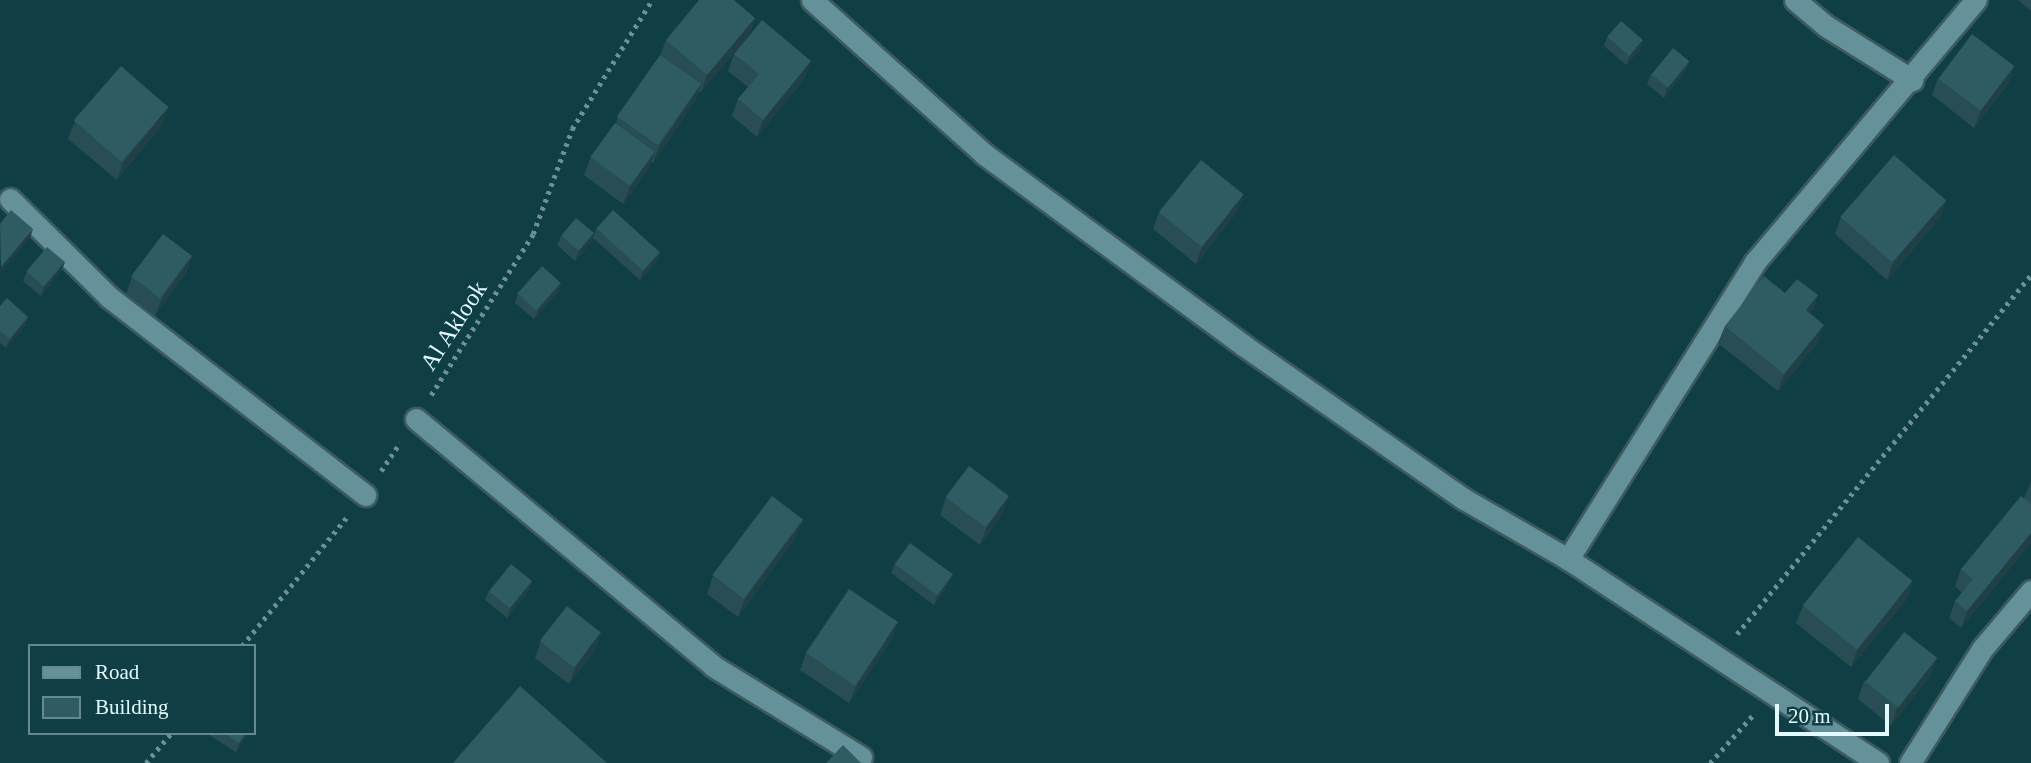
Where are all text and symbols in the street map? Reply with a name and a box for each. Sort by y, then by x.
street label: Al Aklook [414,275,494,377]
legend [28,644,256,735]
text: Road [95,660,139,684]
scale bar [1779,690,1893,734]
text: Building [95,695,169,719]
text: 20 m [1788,704,1831,728]

